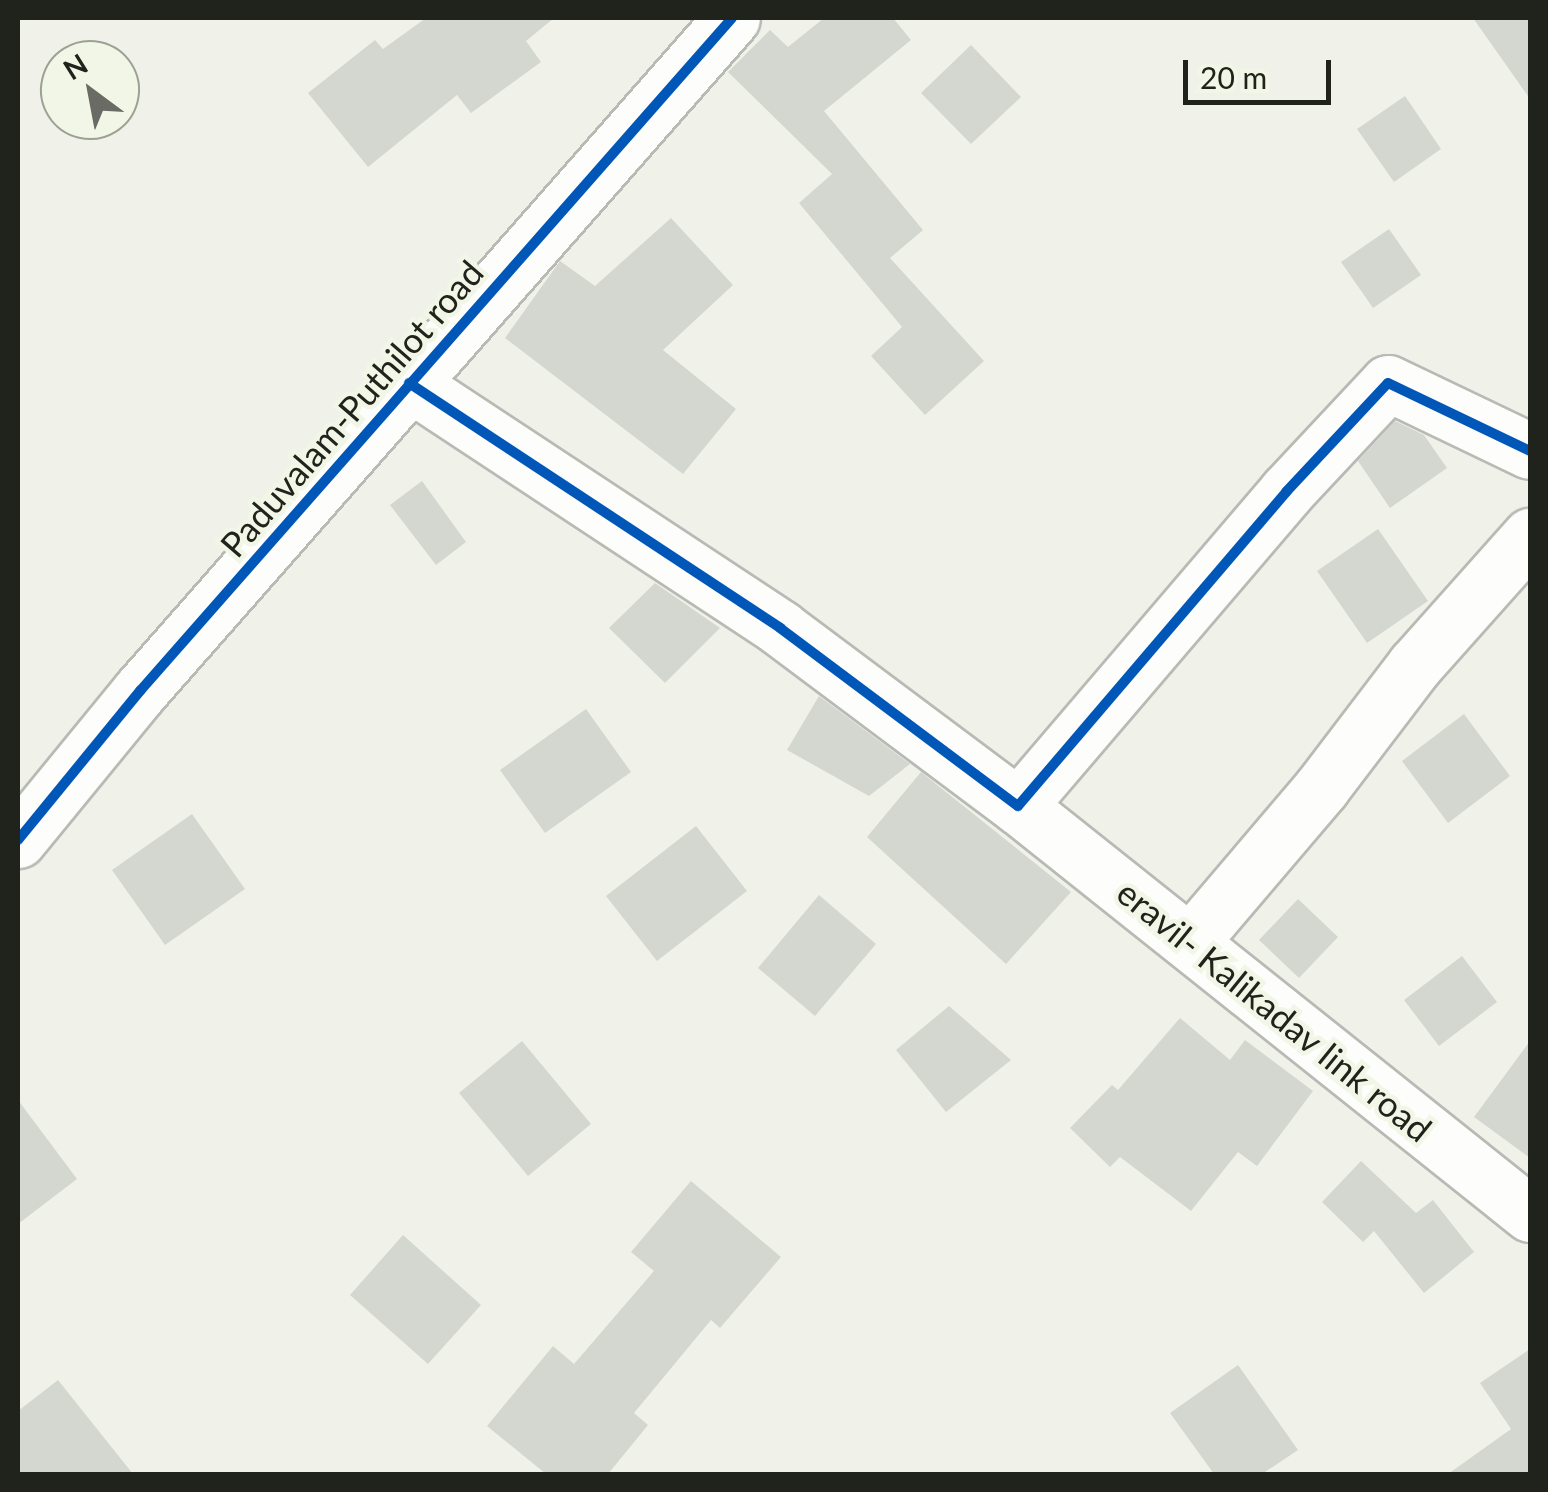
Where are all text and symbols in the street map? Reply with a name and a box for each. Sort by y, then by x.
north arrow [40,40,140,140]
scale bar [1188,40,1336,102]
text: N [57,46,93,86]
text: 20 m [1200,59,1267,95]
street label: Paduvalam-Puthilot road [211,251,491,565]
street label: eravil- Kalikadav link road [1109,870,1441,1150]

